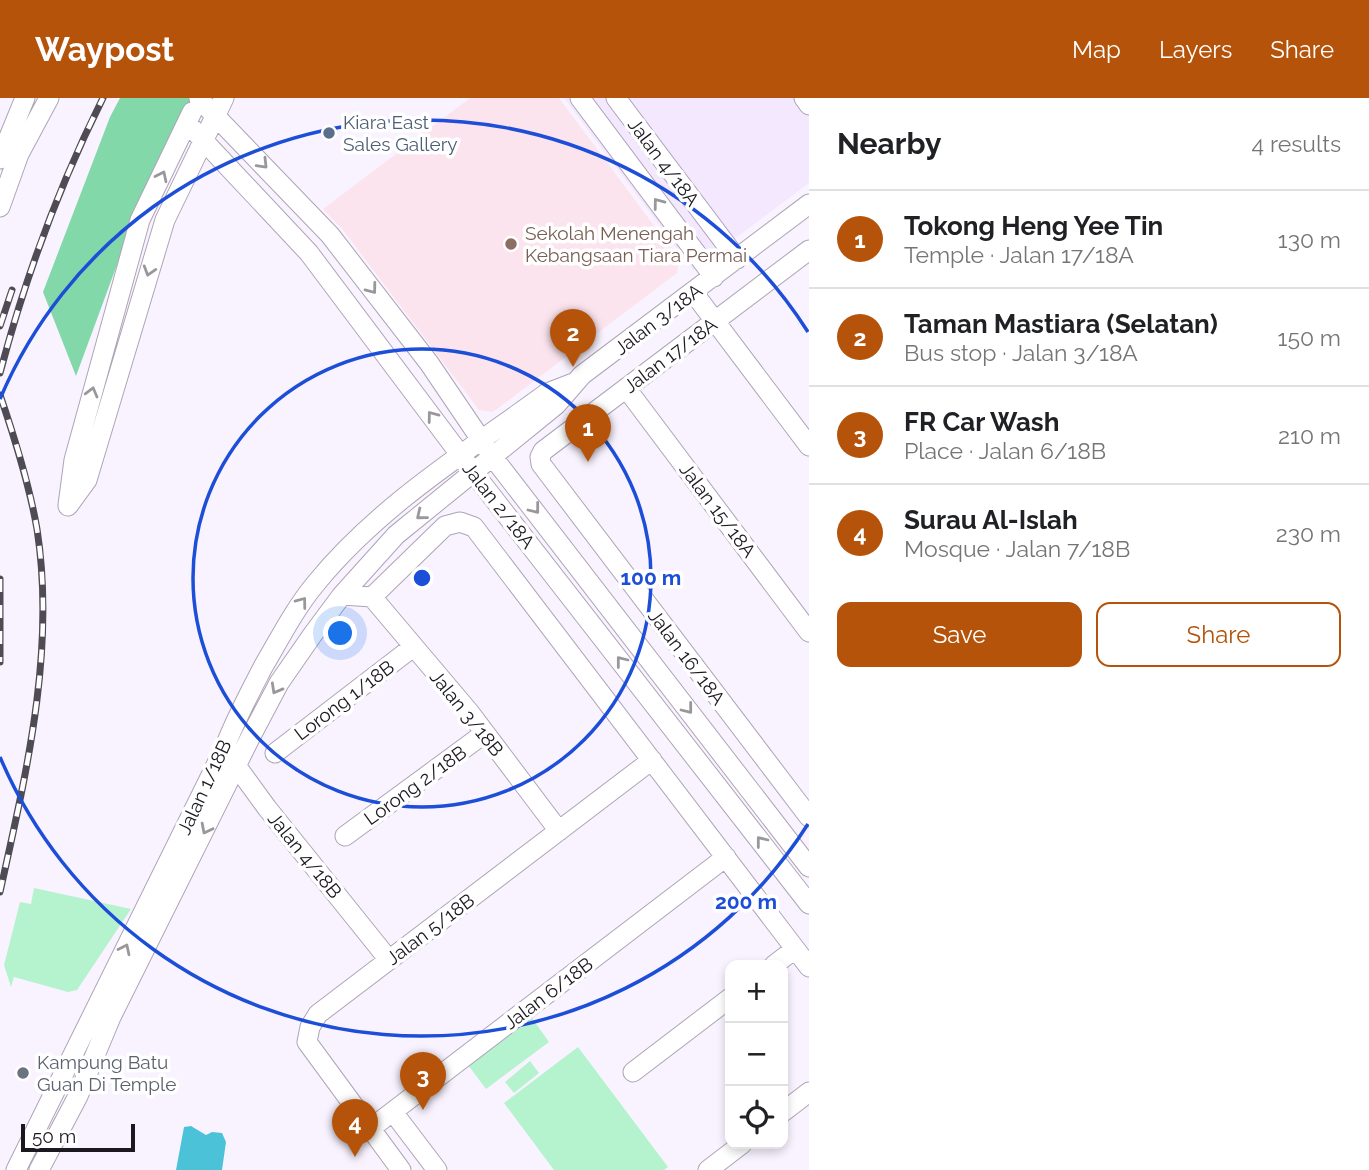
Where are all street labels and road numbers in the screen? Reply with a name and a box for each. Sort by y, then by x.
street label: Jalan 4/18A [624,114,704,210]
street label: Jalan 3/18A [610,279,706,359]
street label: Jalan 17/18A [619,313,721,397]
street label: Jalan 2/18A [458,457,540,553]
street label: Jalan 15/18A [675,458,761,562]
street label: Jalan 16/18A [644,605,730,709]
street label: Lorong 1/18B [290,655,398,745]
street label: Jalan 3/18B [426,666,508,760]
street label: Jalan 1/18B [172,736,236,838]
street label: Lorong 2/18B [360,741,470,829]
street label: Jalan 4/18B [264,808,346,902]
street label: Jalan 5/18B [382,889,478,969]
street label: Jalan 6/18B [499,953,597,1033]

